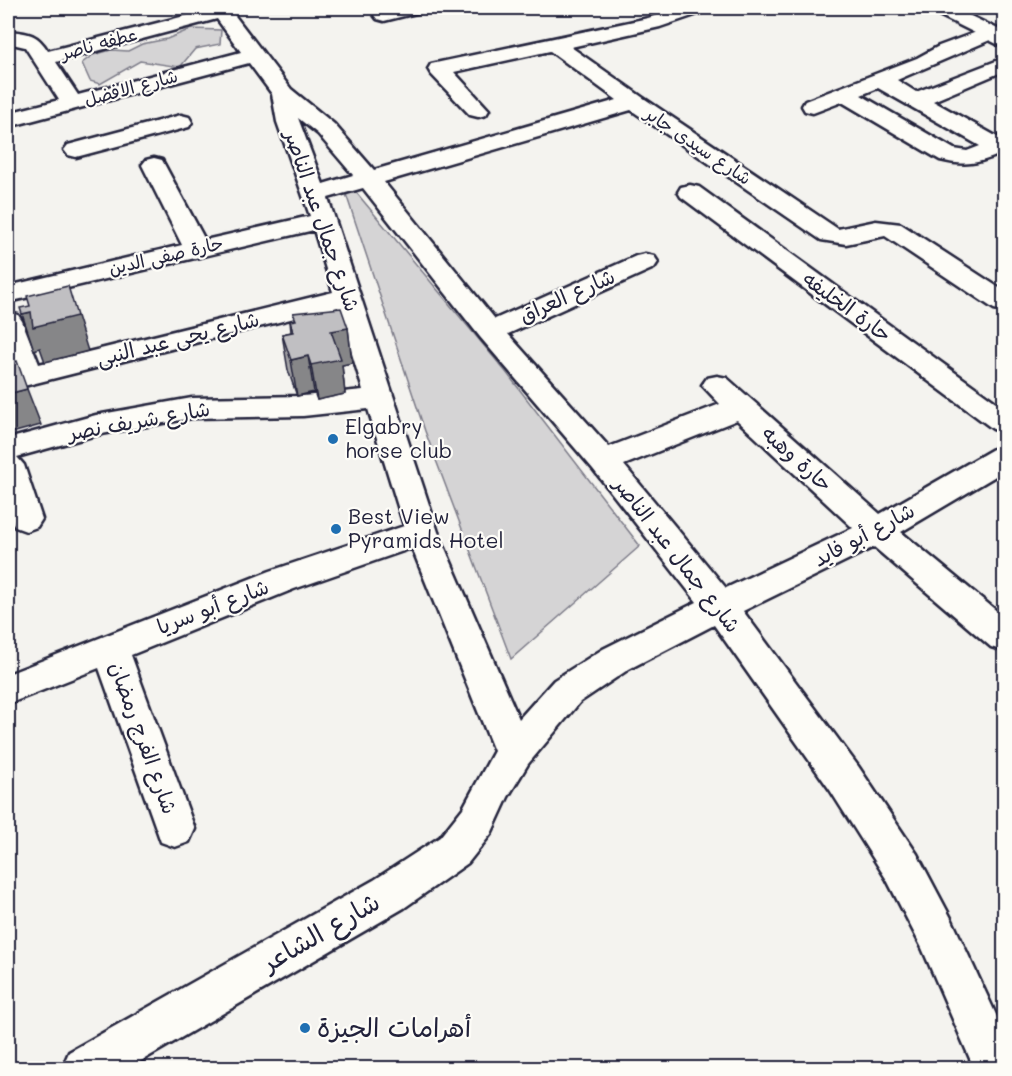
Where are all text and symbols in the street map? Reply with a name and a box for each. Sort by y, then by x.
street label: عطفه ناصر [56,21,140,65]
street label: شارع الافضل [81,63,180,112]
street label: شارع سيدى جابر [639,100,756,190]
street label: شارع جمال عبد الناصر [276,124,367,316]
street label: حارة صفى الدين [106,230,225,280]
street label: شارع العراق [514,262,620,330]
street label: حارة الخليفه [798,264,898,347]
street label: شارع يحى عبد النبى [94,304,262,374]
street label: شارع شريف نصر [64,394,212,449]
place label: Elgabry horse club [345,412,452,463]
street label: حارة وهبه [756,419,839,497]
marker: Elgabry horse club [326,432,340,446]
street label: شارع جمال عبد الناصر [605,469,747,639]
street label: شارع أبو فايد [808,496,920,574]
place label: Best View Pyramids Hotel [348,502,504,553]
marker: Best View Pyramids Hotel [329,522,343,536]
street label: شارع أبو سريا [153,572,273,642]
street label: شارع الفرج رمضان [102,658,184,818]
street label: شارع الشاعر [254,884,386,981]
place label: أهرامات الجيزة [317,1010,472,1044]
marker: أهرامات الجيزة [298,1021,312,1035]

